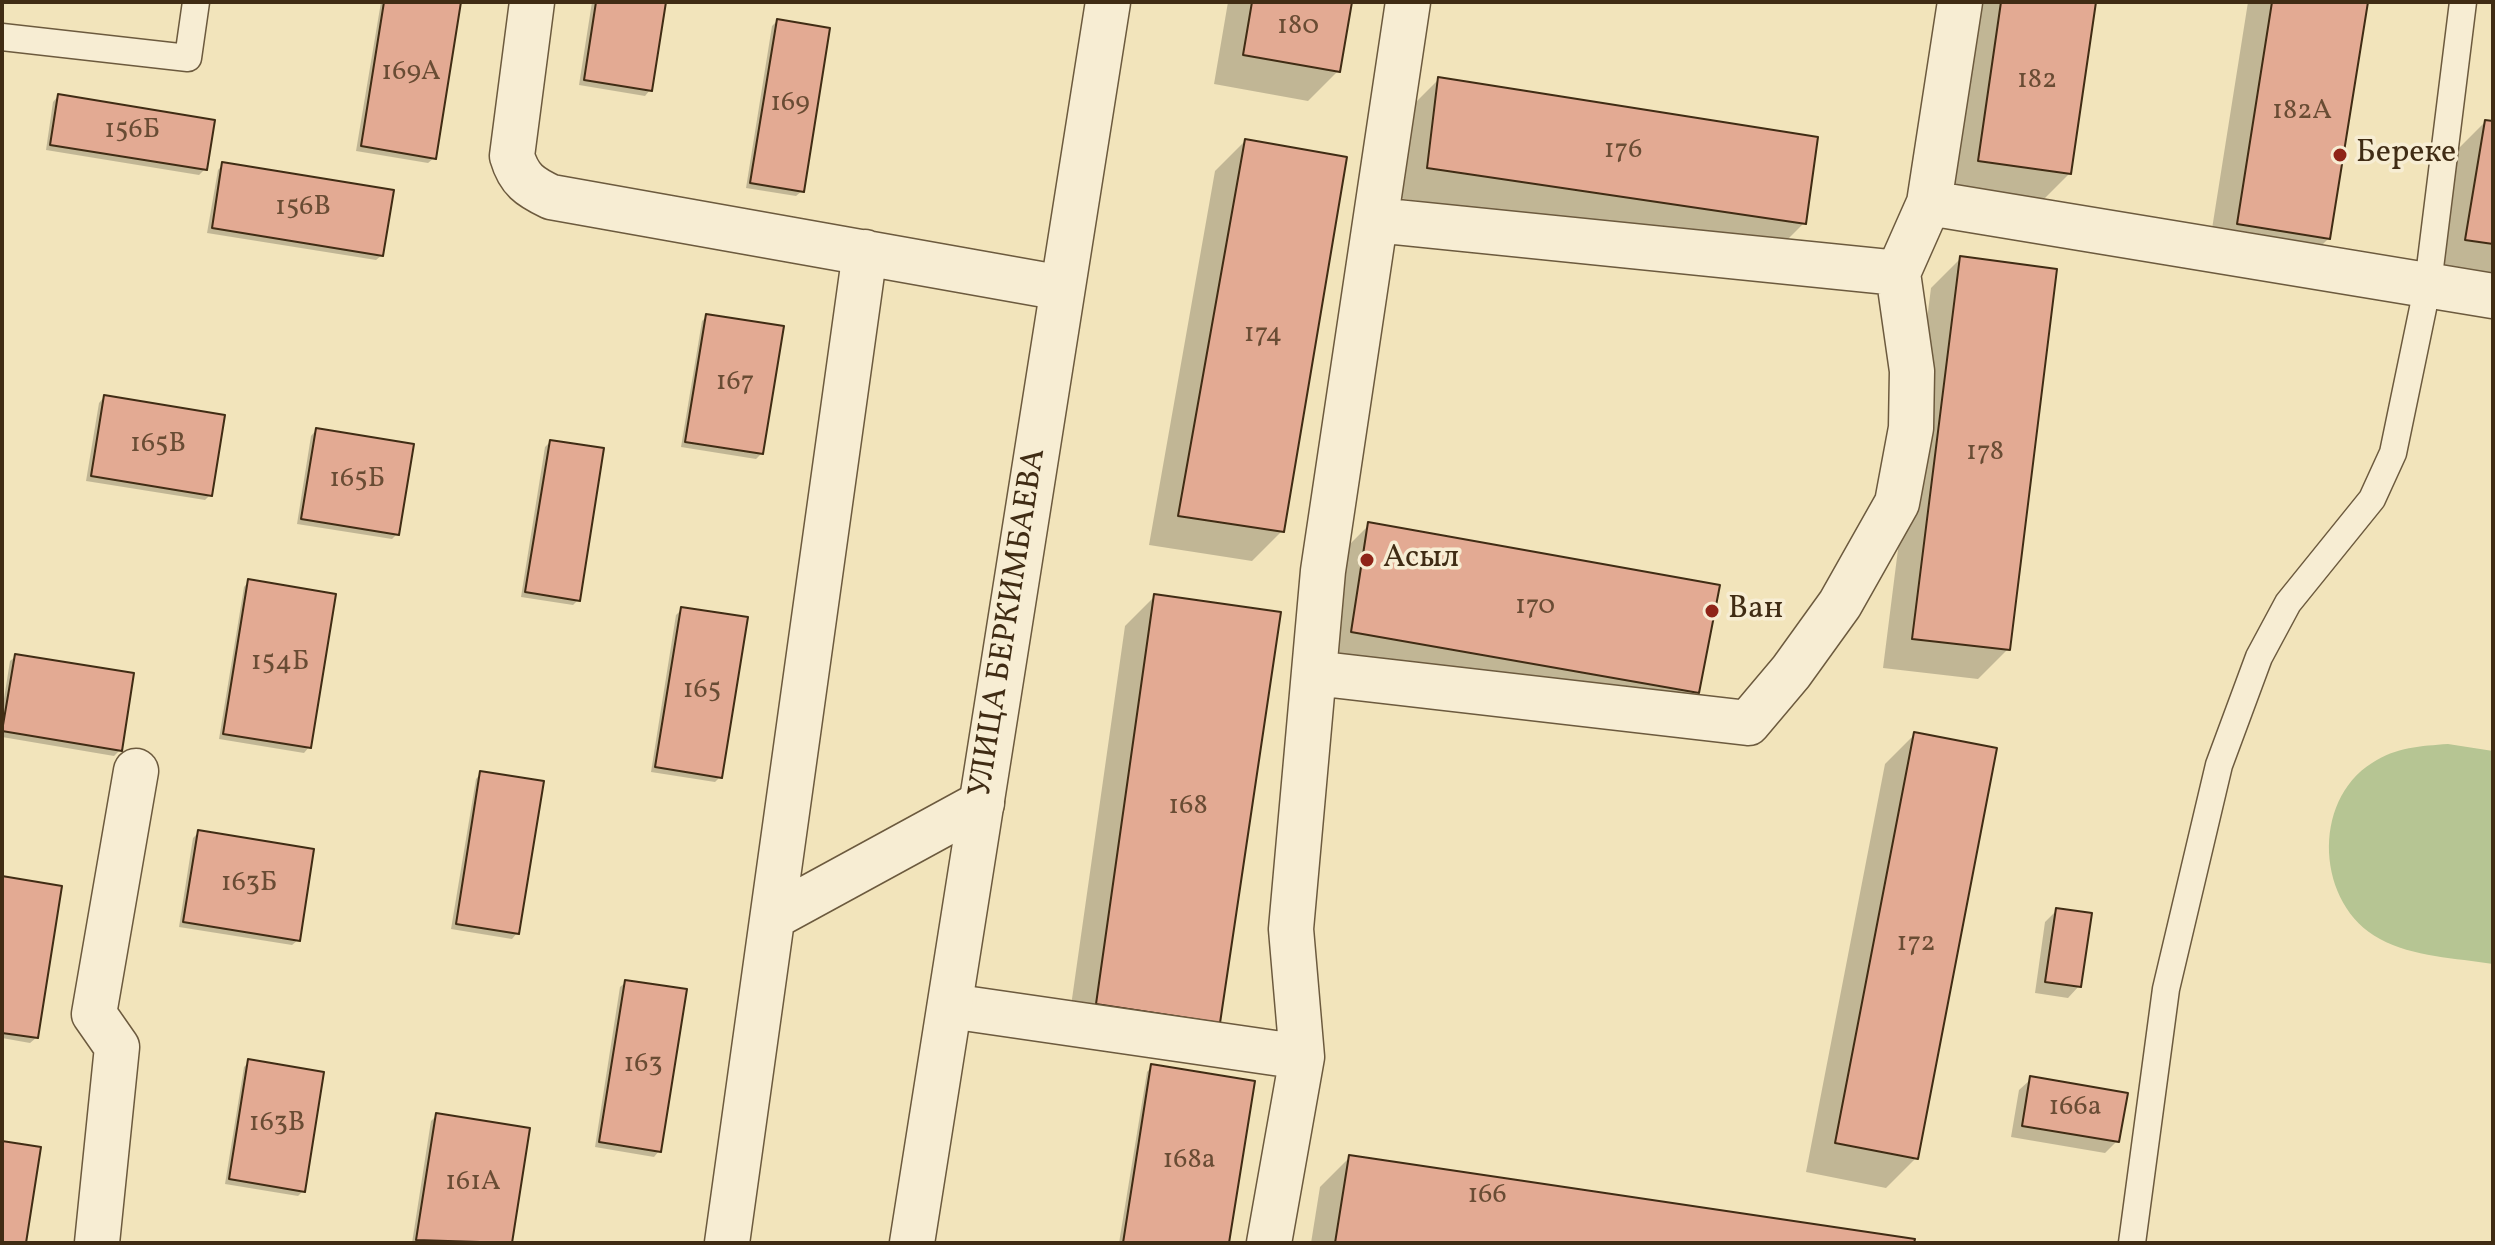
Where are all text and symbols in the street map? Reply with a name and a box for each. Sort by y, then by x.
house number: 180 [1277,11,1319,45]
house number: 169А [381,57,441,91]
house number: 182 [2017,65,2057,99]
house number: 169 [770,88,810,122]
house number: 182А [2272,96,2332,130]
house number: 156Б [104,115,160,149]
house number: 176 [1604,135,1642,169]
place label: Береке [2356,136,2456,174]
marker: Береке [2331,146,2349,164]
house number: 156В [275,192,331,226]
house number: 174 [1244,319,1282,353]
house number: 167 [716,367,754,401]
house number: 165В [130,429,186,463]
house number: 178 [1966,437,2004,471]
street label: УЛИЦА БЕРКИМБАЕВА [963,446,1057,800]
house number: 165Б [329,464,385,498]
place label: Асыл [1383,541,1459,579]
marker: Асыл [1358,551,1376,569]
house number: 170 [1515,591,1555,625]
place label: Ван [1728,592,1783,630]
marker: Ван [1703,602,1721,620]
house number: 154Б [251,647,309,681]
house number: 165 [683,675,721,709]
house number: 168 [1168,791,1208,825]
house number: 163Б [221,868,277,902]
house number: 172 [1897,928,1935,962]
house number: 163 [623,1049,663,1083]
house number: 166а [2048,1092,2102,1126]
house number: 163В [249,1108,305,1142]
house number: 168а [1162,1145,1216,1179]
house number: 161А [445,1167,501,1201]
house number: 166 [1467,1180,1507,1214]

